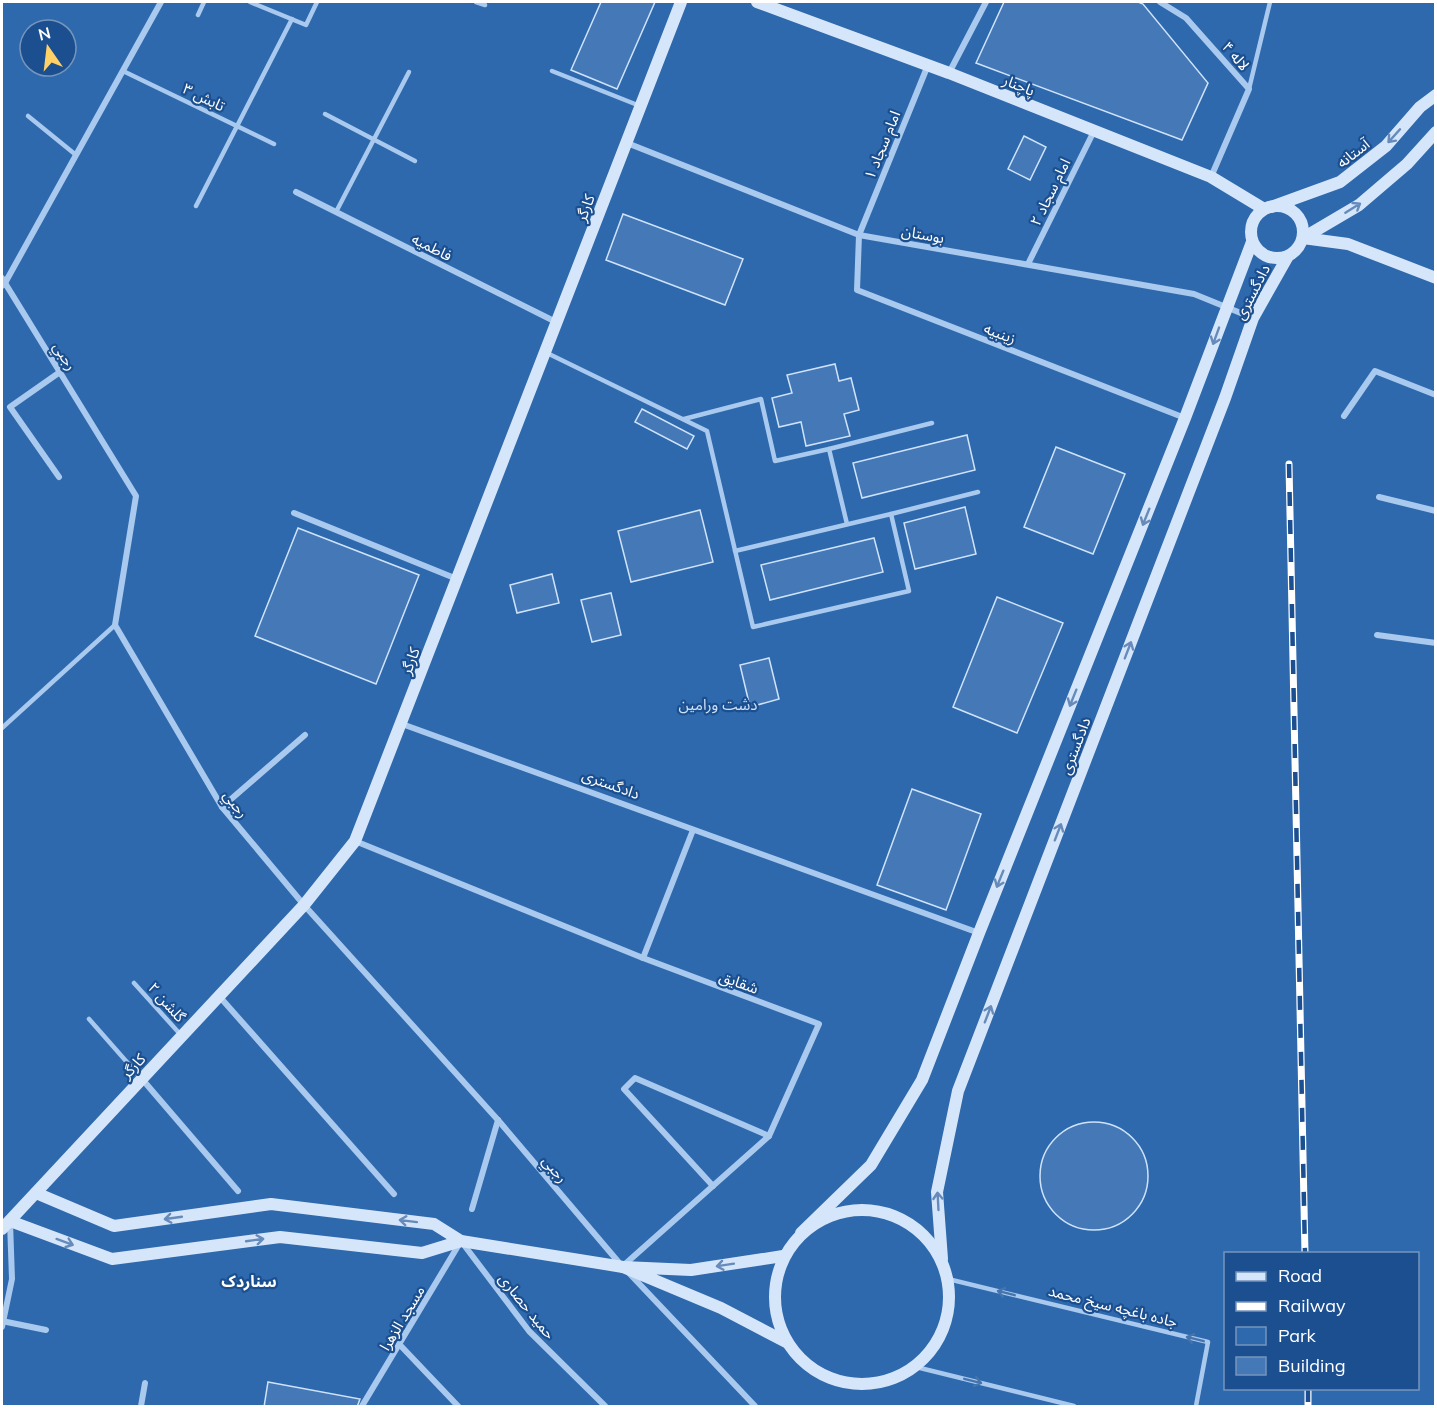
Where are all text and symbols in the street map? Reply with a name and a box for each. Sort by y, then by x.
north arrow [18,18,78,78]
text: N [36,22,53,45]
street label: لاله ۴ [1218,38,1254,74]
street label: پاچنار [999,70,1038,101]
street label: تابش ۳ [180,79,228,115]
street label: امام سجاد ۱ [860,108,906,183]
one-way arrow [1387,128,1401,143]
street label: آستانه [1333,134,1374,172]
street label: امام سجاد ۲ [1026,155,1076,230]
street label: کارگر [571,191,599,225]
one-way arrow [1344,202,1361,214]
street label: بوستان [900,221,946,247]
street label: فاطميه [409,229,456,265]
street label: دادگستری [1230,261,1274,323]
street label: زينبيه [981,318,1019,348]
one-way arrow [1210,326,1221,344]
street label: رجبي [47,338,81,375]
one-way arrow [1139,508,1150,526]
one-way arrow [1123,641,1134,659]
street label: کارگر [396,644,424,678]
one-way arrow [1067,689,1078,707]
park label: دشت ورامین [678,695,758,714]
street label: دادگستری [1055,715,1095,777]
street label: دادگستری [580,765,642,803]
street label: رجبي [217,786,253,823]
one-way arrow [1053,823,1064,841]
one-way arrow [994,870,1005,888]
street label: شقايق [717,966,761,999]
street label: گلشن ۲ [144,978,190,1026]
one-way arrow [983,1005,994,1023]
street label: کارگر [116,1049,150,1083]
street label: رجبي [536,1151,572,1188]
one-way arrow [932,1191,943,1211]
one-way arrow [164,1212,183,1223]
one-way arrow [399,1215,418,1226]
one-way arrow [245,1235,265,1246]
one-way arrow [55,1237,74,1248]
legend [1224,1252,1419,1390]
one-way arrow [716,1260,736,1271]
text: Road [1278,1264,1322,1287]
street label: حمید حصاری [495,1269,559,1343]
district label: سناردک [221,1271,277,1291]
street label: جاده باغچه سیخ محمد [1046,1281,1180,1334]
street label: مسجد الزهرا [375,1282,429,1354]
one-way arrow [996,1286,1015,1298]
text: Railway [1278,1294,1346,1317]
text: Park [1278,1324,1317,1347]
one-way arrow [1186,1332,1205,1344]
text: Building [1278,1354,1346,1377]
one-way arrow [963,1376,982,1388]

